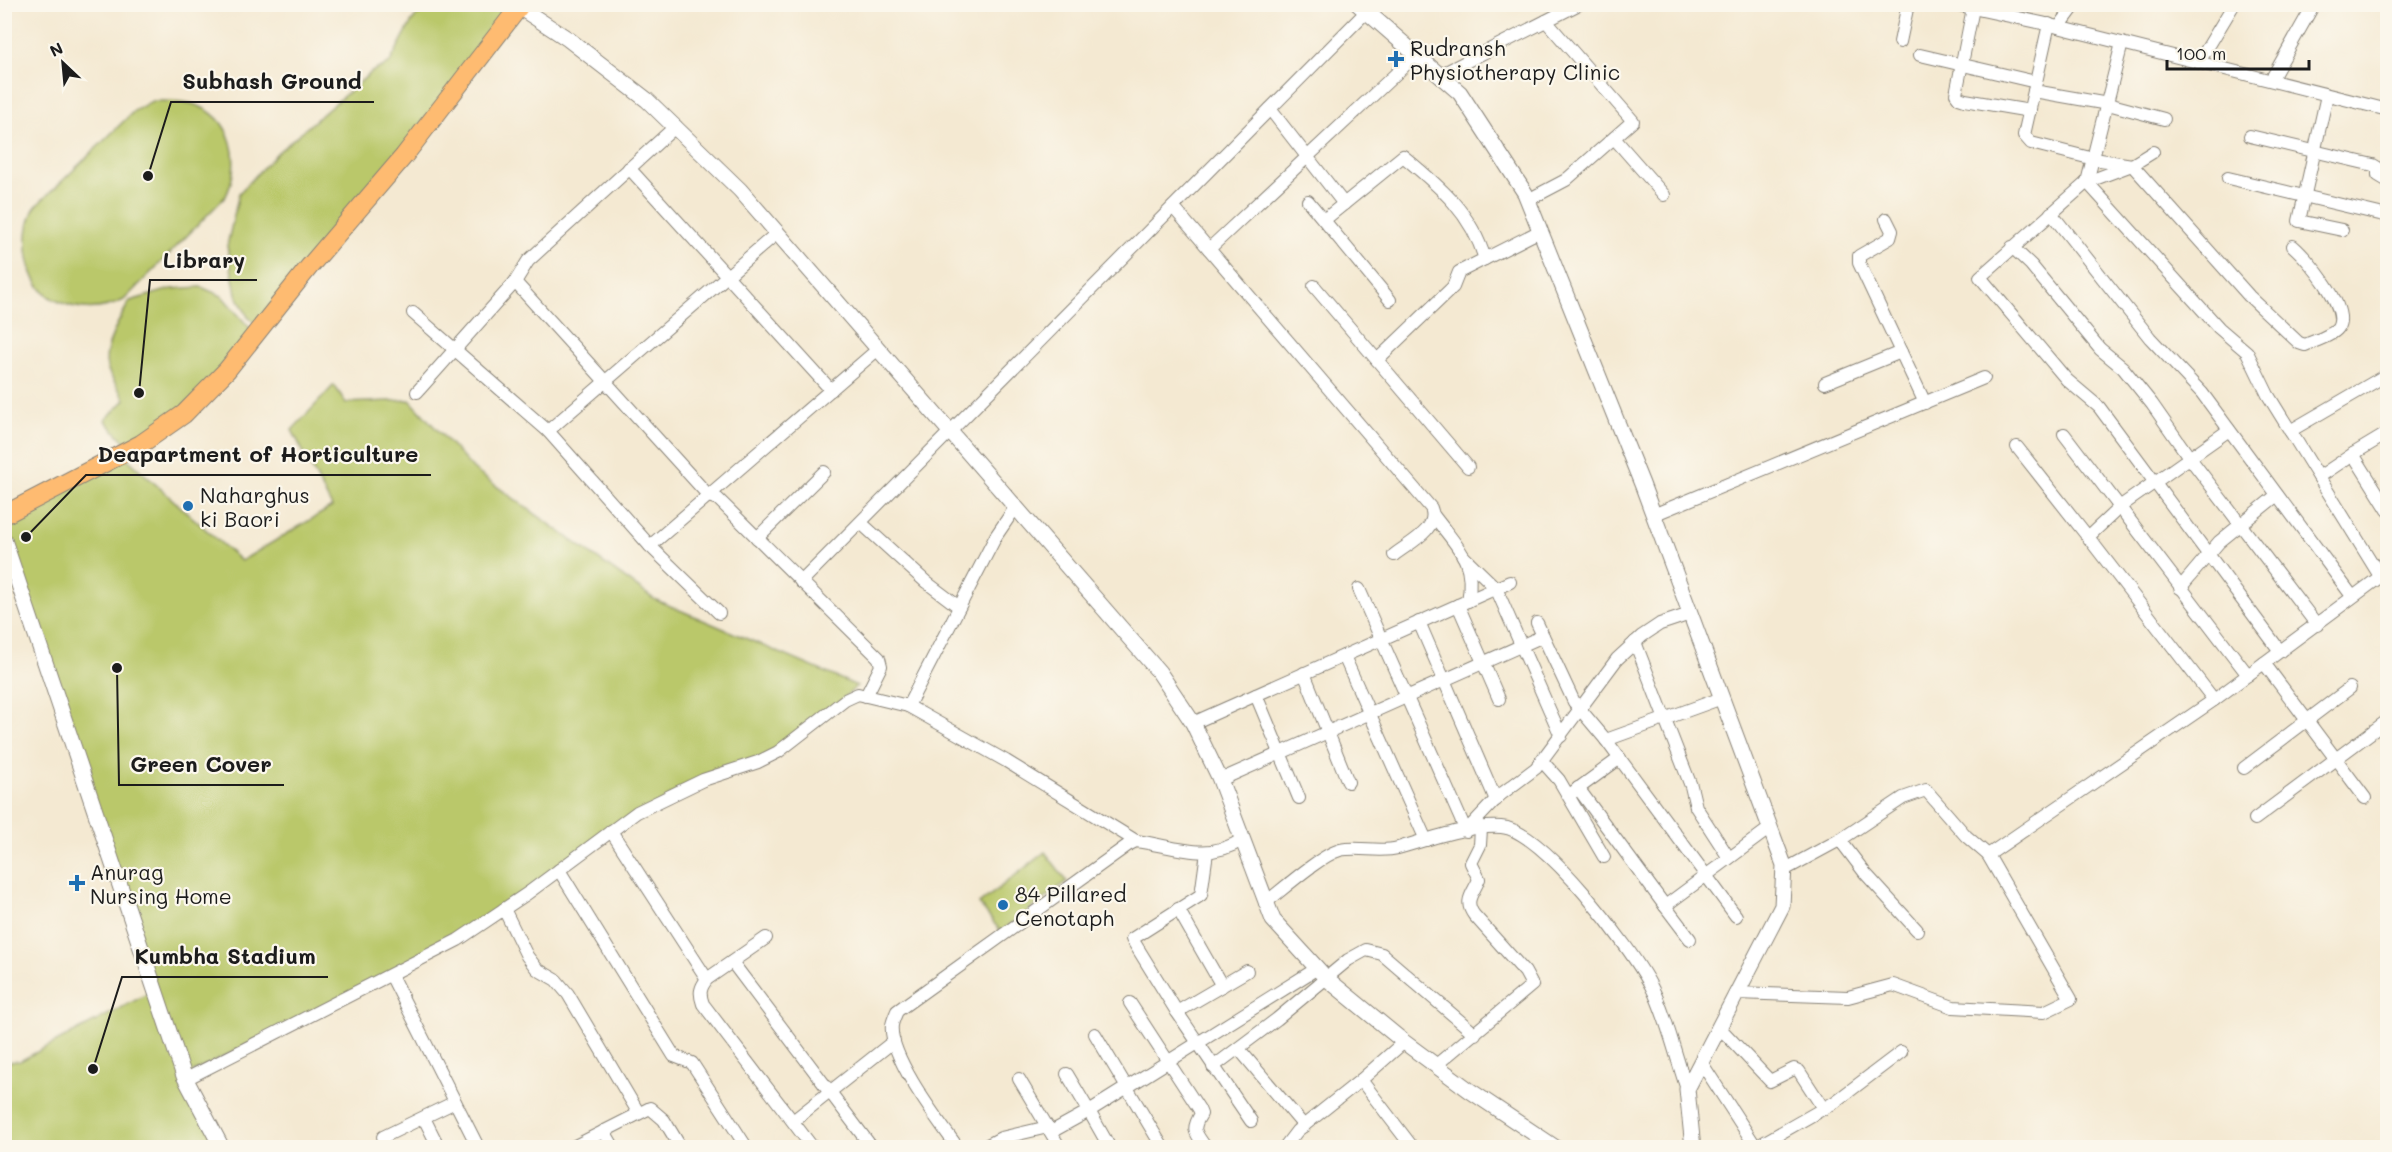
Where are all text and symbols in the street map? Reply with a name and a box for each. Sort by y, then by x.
north arrow [33,33,93,93]
scale bar [2167,33,2310,71]
place label: Rudransh Physiotherapy Clinic [1410,34,1620,85]
text: N [46,37,66,61]
text: 100 m [2176,41,2226,65]
marker: Rudransh Physiotherapy Clinic [1387,50,1405,68]
callout: Subhash Ground [171,62,374,102]
text: Subhash Ground [182,66,362,95]
callout: Library [150,240,257,280]
text: Library [163,245,245,274]
callout: Deapartment of Horticulture [86,435,431,475]
text: Deapartment of Horticulture [98,439,418,468]
place label: Naharghus ki Baori [200,481,310,532]
marker: Naharghus ki Baori [181,499,195,513]
callout: Green Cover [119,745,284,785]
text: Green Cover [130,749,272,778]
place label: Anurag Nursing Home [90,858,232,909]
marker: Anurag Nursing Home [68,874,86,892]
place label: 84 Pillared Cenotaph [1015,880,1127,931]
marker: 84 Pillared Cenotaph [996,898,1010,912]
callout: Kumbha Stadium [122,937,328,977]
text: Kumbha Stadium [134,941,316,970]

